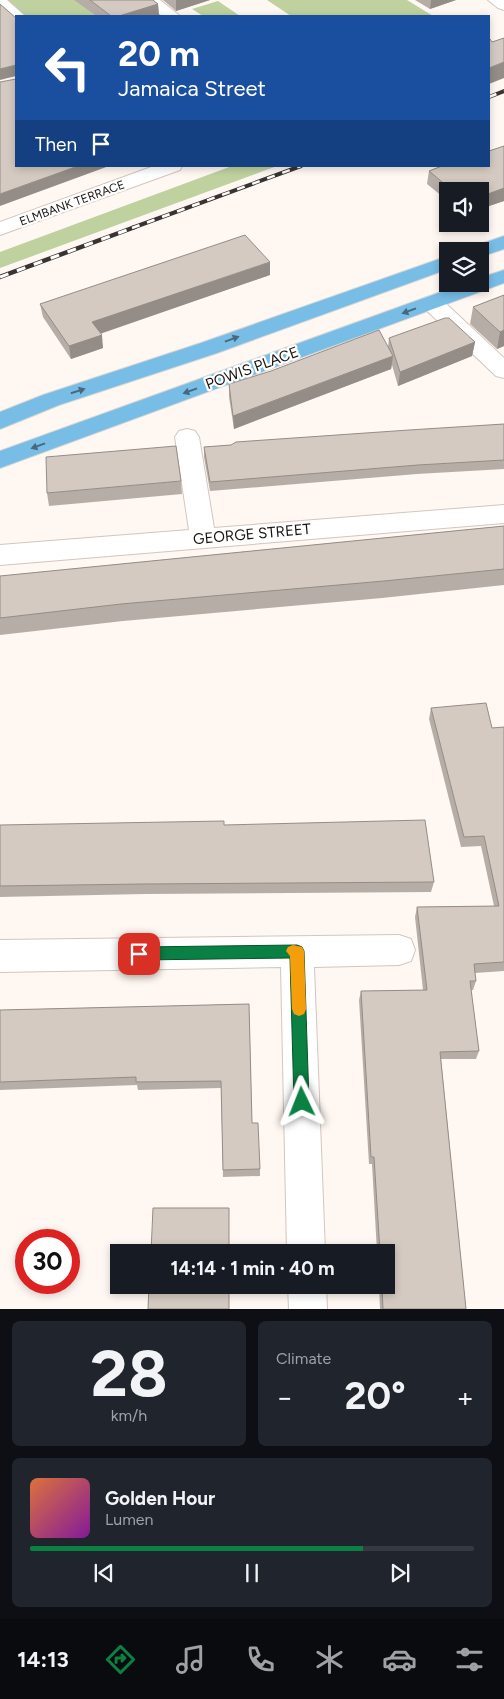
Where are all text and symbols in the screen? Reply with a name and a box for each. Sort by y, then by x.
text: 20 m [118,33,200,75]
icon: left [35,35,100,100]
text: Jamaica Street [118,75,266,102]
icon: arrive [87,130,115,158]
text: Then [35,133,77,156]
street label: ELMBANK TERRACE [17,177,127,229]
map controls [439,182,489,292]
button: sound [439,182,489,232]
button: layers [439,242,489,292]
one-way arrow [401,307,416,315]
one-way arrow [225,335,240,343]
street label: POWIS PLACE [203,343,301,393]
one-way arrow [71,387,86,395]
one-way arrow [183,388,198,395]
one-way arrow [30,443,45,450]
street label: GEORGE STREET [192,520,312,548]
pin [118,933,160,975]
icon: arrive [125,940,153,968]
position arrow [275,1075,327,1127]
speed limit sign: 30 [15,1229,80,1294]
text: 14:14 · 1 min · 40 m [170,1257,335,1280]
text: 28 [90,1334,168,1412]
text: Climate [276,1349,331,1368]
text: 20° [345,1373,406,1419]
text: − [276,1380,293,1414]
text: + [457,1380,474,1414]
text: km/h [111,1406,147,1425]
text: Golden Hour [105,1487,215,1510]
text: Lumen [105,1510,154,1529]
icon: previous [90,1559,118,1587]
icon: pause [238,1559,266,1587]
icon: next [386,1559,414,1587]
icon: directions [103,1642,138,1677]
icon: music [173,1642,208,1677]
icon: phone [243,1642,278,1677]
icon: climate [312,1642,347,1677]
icon: car [382,1642,417,1677]
icon: filters [452,1642,487,1677]
text: 14:13 [17,1646,69,1673]

